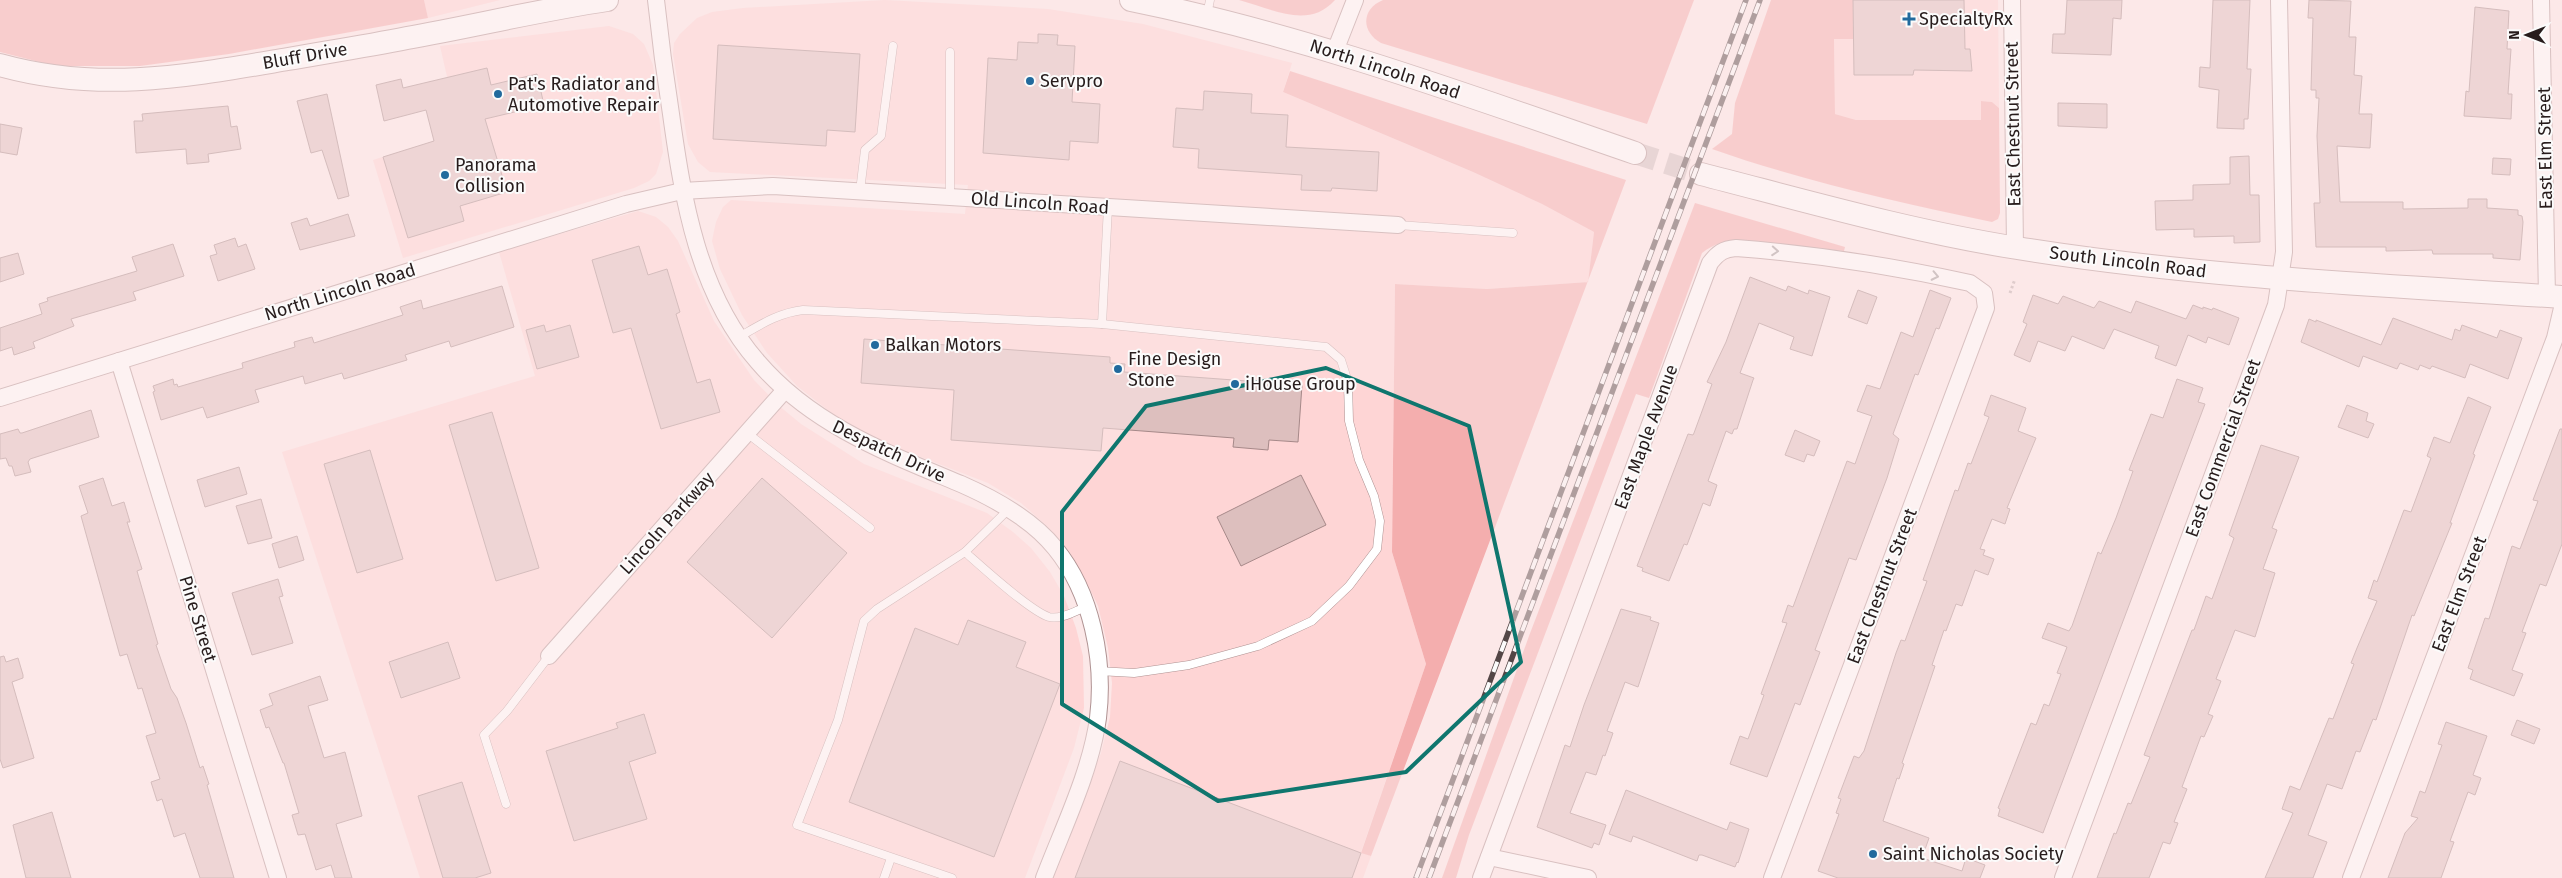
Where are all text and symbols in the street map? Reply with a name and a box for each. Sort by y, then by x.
place label: SpecialtyRx [1919,8,2013,30]
north arrow [2502,10,2552,60]
marker: SpecialtyRx [1903,13,1915,25]
text: N [2506,30,2523,40]
street label: North Lincoln Road [1307,34,1463,104]
street label: Bluff Drive [261,38,349,74]
street label: East Chestnut Street [2001,41,2025,207]
place label: Servpro [1040,70,1103,92]
place label: Pat's Radiator and Automotive Repair [508,73,659,116]
marker: Servpro [1024,75,1036,87]
street label: East Elm Street [2533,86,2557,209]
marker: Pat's Radiator and Automotive Repair [492,88,504,100]
place label: Panorama Collision [455,154,537,197]
marker: Panorama Collision [439,169,451,181]
street label: Old Lincoln Road [970,187,1110,219]
street label: South Lincoln Road [2048,241,2208,283]
one-way arrow [1771,245,1779,256]
street label: North Lincoln Road [262,259,418,325]
one-way arrow [1931,270,1939,280]
place label: Balkan Motors [885,334,1001,356]
marker: Balkan Motors [869,339,881,351]
place label: Fine Design Stone [1128,348,1221,391]
street label: East Commercial Street [2180,355,2266,540]
street label: East Maple Avenue [1610,361,1682,513]
marker: Fine Design Stone [1112,363,1124,375]
place label: iHouse Group [1245,373,1356,395]
marker: iHouse Group [1229,378,1241,390]
street label: Despatch Drive [829,415,949,487]
street label: Lincoln Parkway [615,467,719,579]
street label: East Chestnut Street [1842,505,1922,667]
street label: East Elm Street [2427,532,2491,655]
street label: Pine Street [174,573,222,665]
place label: Saint Nicholas Society [1883,843,2064,865]
marker: Saint Nicholas Society [1867,848,1879,860]

